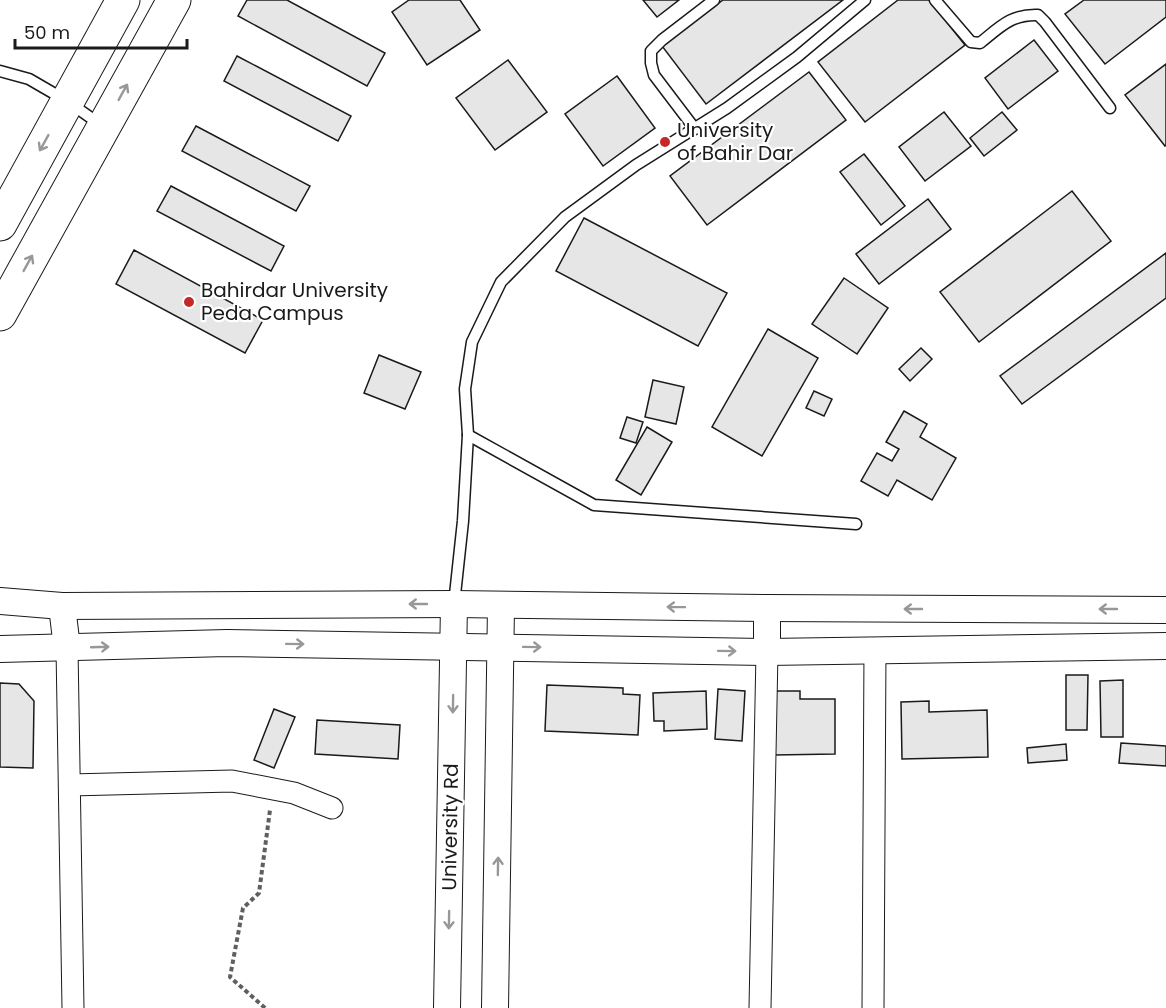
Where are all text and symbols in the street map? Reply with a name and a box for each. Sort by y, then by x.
scale bar [15,12,188,50]
text: 50 m [24,20,70,45]
one-way arrow [117,84,129,101]
place label: University of Bahir Dar [677,116,793,167]
one-way arrow [38,134,50,151]
marker: University of Bahir Dar [658,135,672,149]
one-way arrow [22,255,34,272]
place label: Bahirdar University Peda Campus [201,276,388,327]
marker: Bahirdar University Peda Campus [182,295,196,309]
one-way arrow [408,598,428,610]
one-way arrow [666,601,686,613]
one-way arrow [903,603,923,615]
one-way arrow [1098,603,1118,615]
one-way arrow [285,638,305,650]
one-way arrow [90,642,110,653]
one-way arrow [522,642,542,653]
one-way arrow [717,645,737,657]
one-way arrow [447,694,459,714]
street label: University Rd [435,763,465,891]
one-way arrow [492,856,504,876]
one-way arrow [443,910,454,930]

